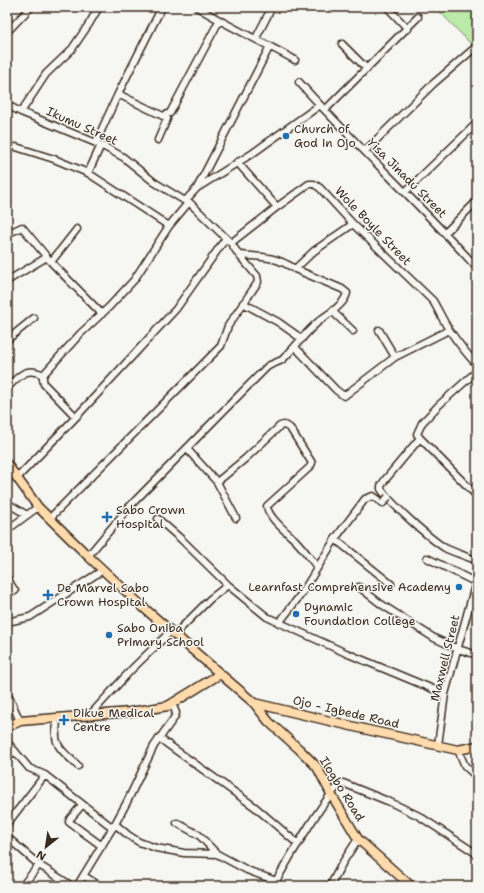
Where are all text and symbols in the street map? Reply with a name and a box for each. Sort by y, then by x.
street label: Ikumu Street [44,103,120,149]
place label: Church of God in Ojo [294,121,356,151]
marker: Church of God in Ojo [281,131,291,141]
street label: Yisa Jinadu Street [364,135,450,221]
street label: Wole Boyle Street [331,183,415,269]
place label: Sabo Crown Hospital [116,502,185,532]
marker: Sabo Crown Hospital [101,511,113,523]
place label: Learnfast Comprehensive Academy [248,579,451,595]
place label: De Marvel Sabo Crown Hospital [57,580,149,610]
marker: Learnfast Comprehensive Academy [454,582,464,592]
marker: De Marvel Sabo Crown Hospital [42,589,54,601]
place label: Dynamic Foundation College [304,599,416,629]
marker: Dynamic Foundation College [291,609,301,619]
street label: Maxwell Street [426,613,464,703]
place label: Sabo Oniba Primary School [117,620,204,650]
marker: Sabo Oniba Primary School [104,630,114,640]
street label: Ojo - Igbede Road [291,692,401,732]
place label: Dikue Medical Centre [73,705,155,735]
marker: Dikue Medical Centre [58,714,70,726]
street label: Ilogbo Road [316,754,368,825]
north arrow [26,827,66,867]
text: N [33,846,49,864]

